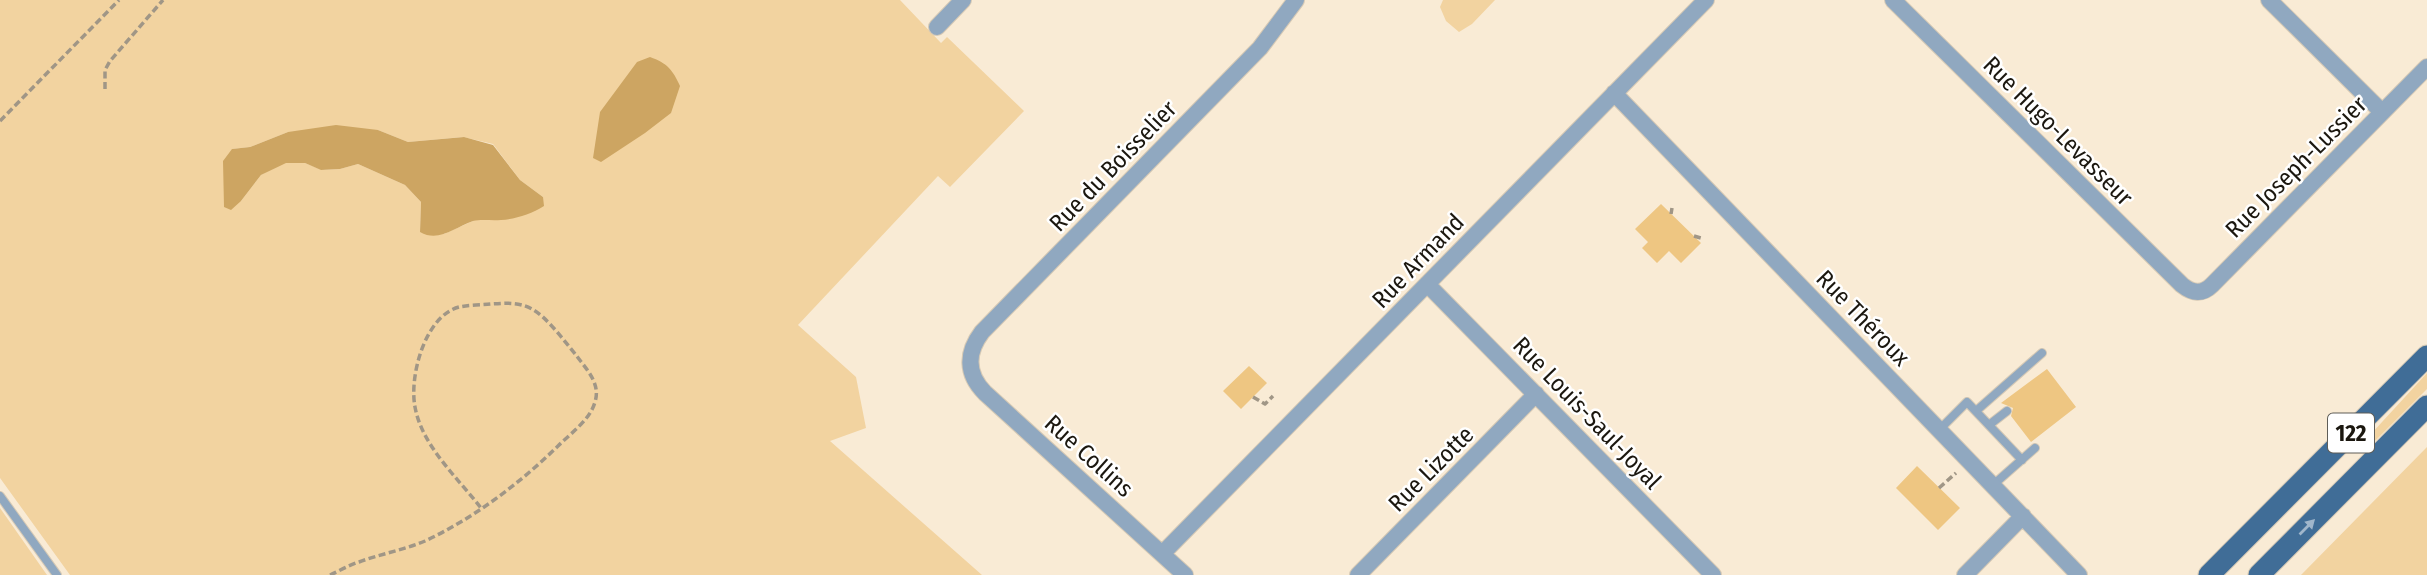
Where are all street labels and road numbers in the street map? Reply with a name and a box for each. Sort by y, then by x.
street label: Rue Hugo-Levasseur [1978,51,2139,212]
street label: Rue Joseph-Lussier [2220,90,2373,243]
street label: Rue du Boisselier [1044,94,1183,237]
street label: Rue Armand [1366,208,1470,314]
street label: Rue Théroux [1811,264,1916,372]
street label: Rue Louis-Saul-Joyal [1507,331,1667,495]
street label: Rue Collins [1039,409,1139,503]
road number: 122 [2328,414,2374,452]
street label: Rue Lizotte [1383,421,1479,517]

